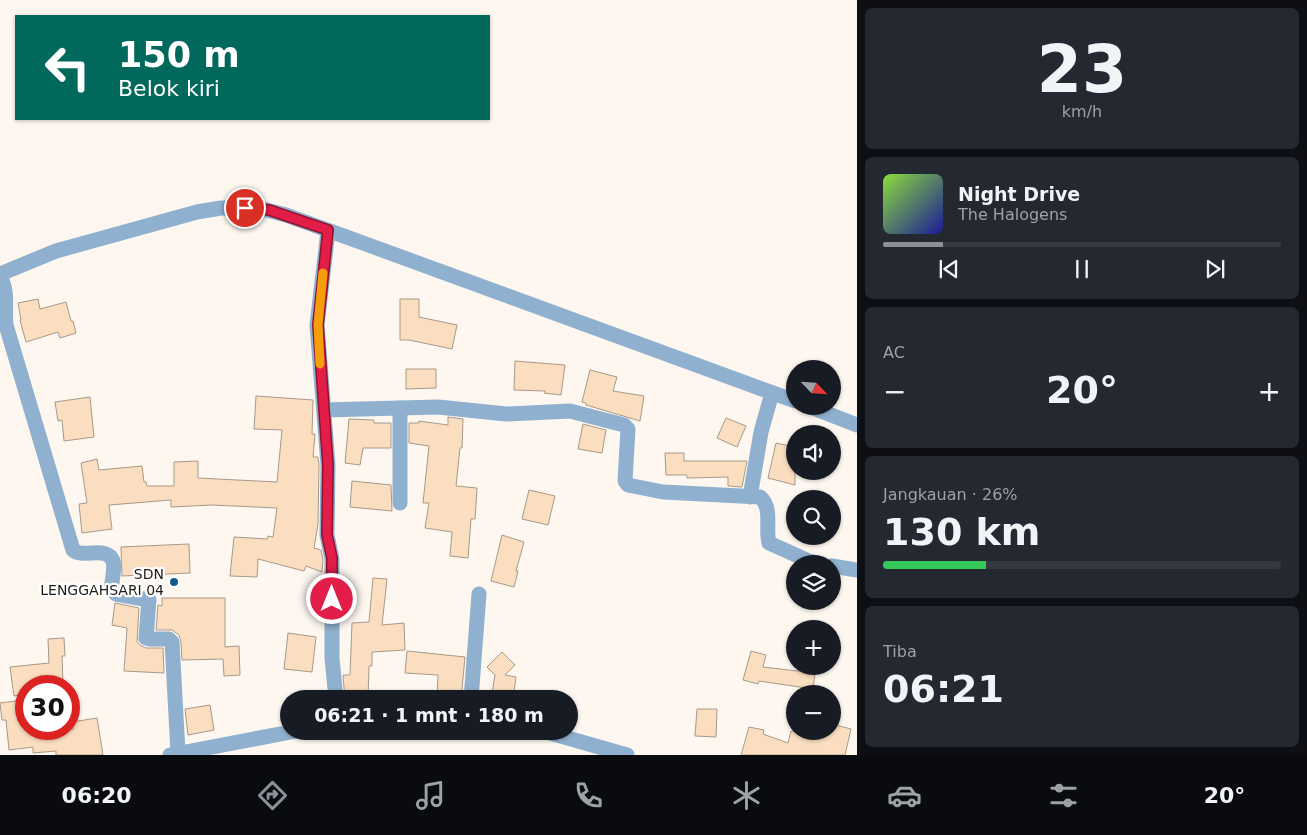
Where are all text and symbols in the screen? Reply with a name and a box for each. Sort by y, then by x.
text: 23 [1037,32,1127,107]
icon: left [35,35,100,100]
text: 150 m [118,35,240,75]
text: Belok kiri [118,76,220,101]
text: km/h [1062,102,1102,121]
text: Night Drive [958,183,1080,205]
pin [224,187,266,229]
icon: arrive [231,194,259,222]
text: The Halogens [958,205,1067,224]
icon: previous [935,255,963,283]
icon: pause [1068,255,1096,283]
icon: next [1201,255,1229,283]
text: AC [883,343,905,362]
north arrow [786,360,841,415]
map controls [786,360,841,740]
text: 20° [1046,368,1118,412]
text: − [883,375,906,408]
text: + [1258,375,1281,408]
button: sound [786,425,841,480]
text: Jangkauan · 26% [883,485,1018,504]
button: search [786,490,841,545]
text: 130 km [883,510,1040,554]
button: layers [786,555,841,610]
place label: SDN LENGGAHSARI 04 [40,566,164,598]
position arrow [305,572,357,624]
marker: SDN LENGGAHSARI 04 [168,576,180,588]
button: + [786,620,841,675]
text: Tiba [883,642,917,661]
text: 06:21 [883,667,1004,711]
speed limit sign: 30 [15,675,80,740]
button: − [786,685,841,740]
text: 06:21 · 1 mnt · 180 m [314,704,544,726]
icon: directions [255,778,290,813]
icon: music [413,778,448,813]
icon: phone [571,778,606,813]
icon: climate [729,778,764,813]
icon: car [887,778,922,813]
icon: filters [1046,778,1081,813]
text: 06:20 [62,783,132,808]
text: 20° [1204,783,1245,808]

